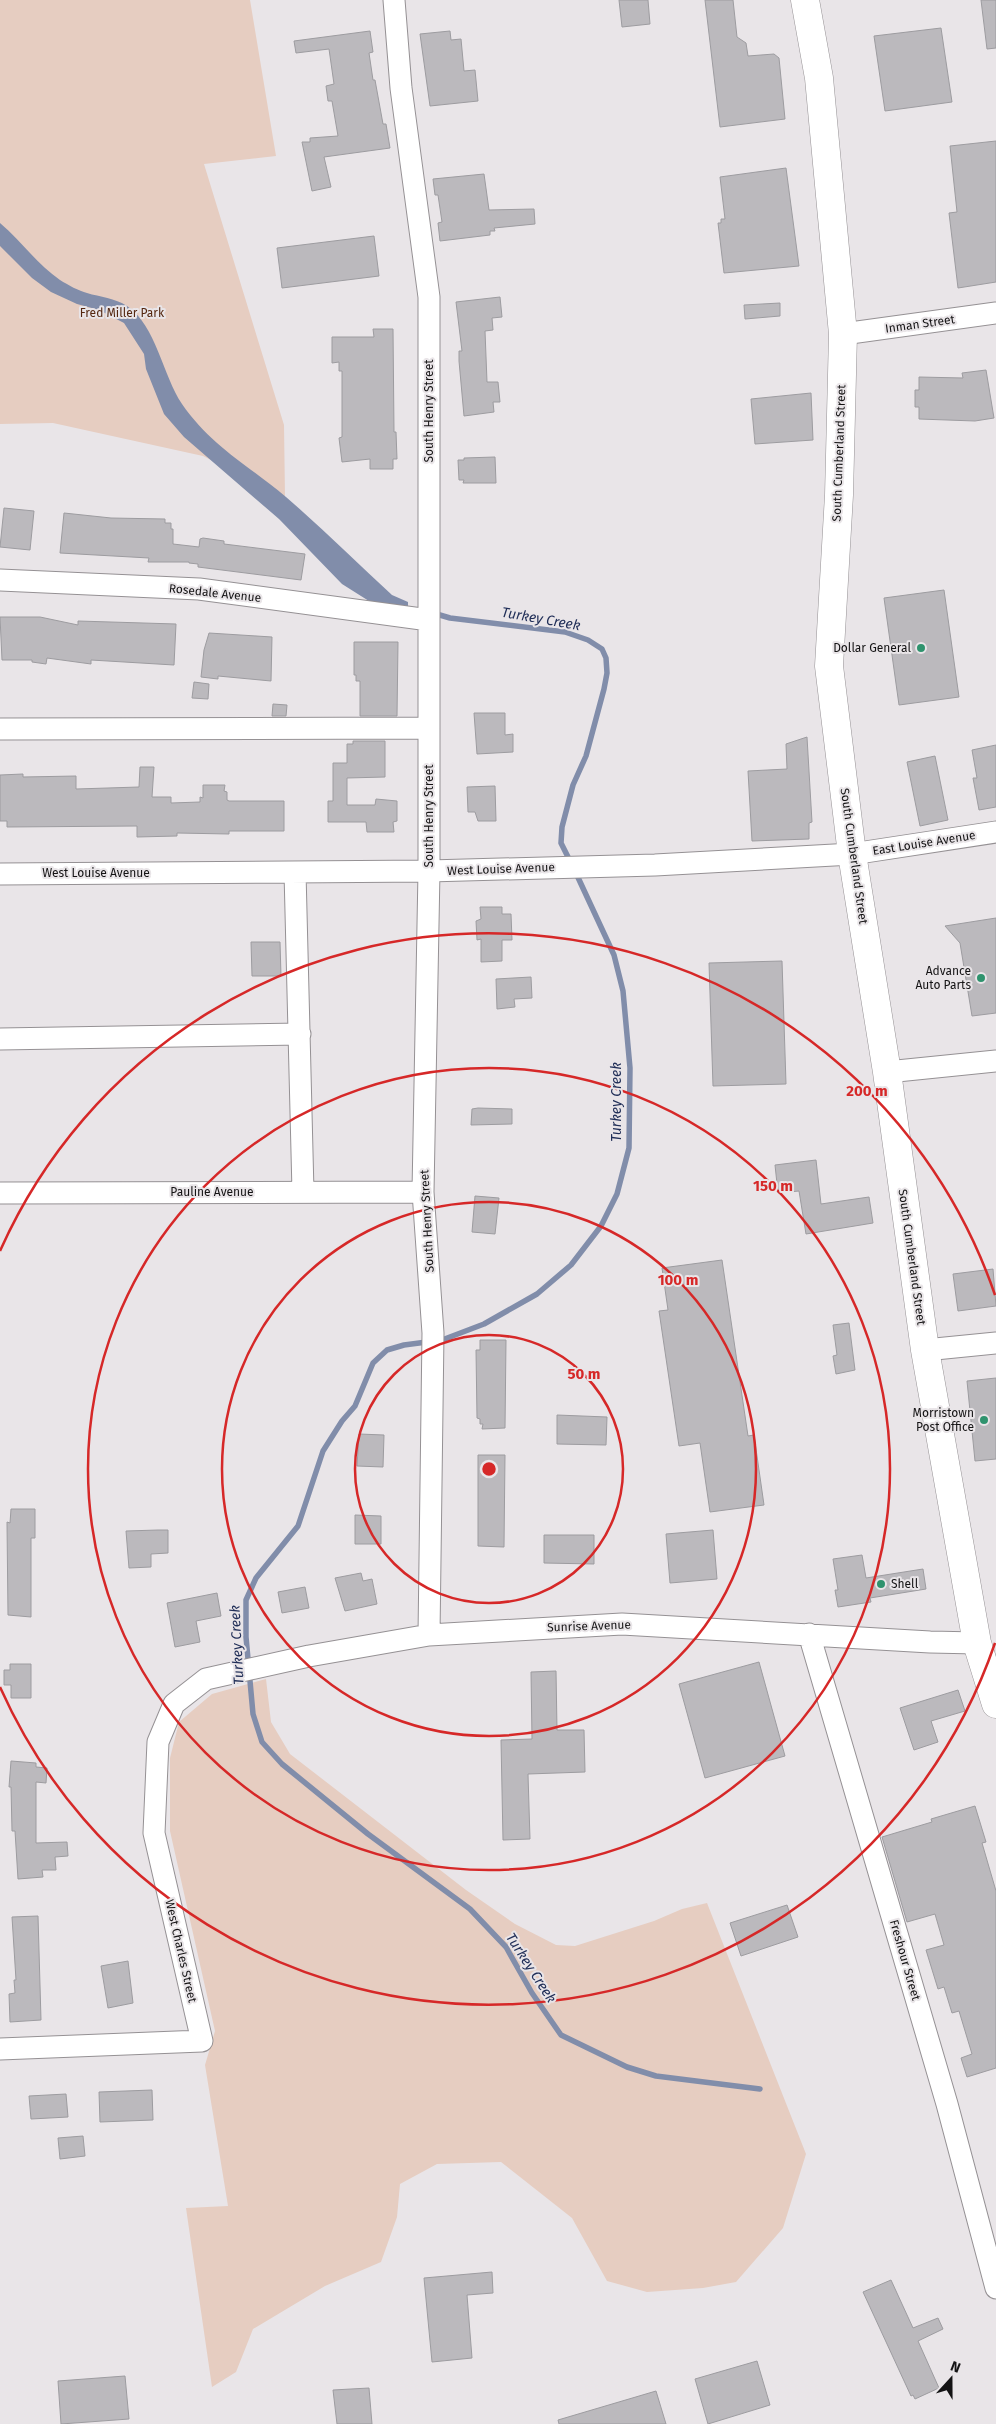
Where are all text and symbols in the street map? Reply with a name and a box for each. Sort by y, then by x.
park label: Fred Miller Park [80,306,165,320]
street label: Inman Street [884,312,956,336]
street label: South Henry Street [422,359,436,463]
street label: South Cumberland Street [830,384,848,522]
street label: Rosedale Avenue [168,581,262,605]
water label: Turkey Creek [500,604,582,634]
place label: Dollar General [833,641,911,655]
marker: Dollar General [915,642,927,654]
street label: South Henry Street [422,764,436,868]
street label: South Cumberland Street [838,787,871,926]
street label: East Louise Avenue [872,828,976,858]
street label: West Louise Avenue [447,860,555,878]
street label: West Louise Avenue [42,866,150,880]
place label: Advance Auto Parts [915,964,971,992]
marker: Advance Auto Parts [975,972,987,984]
water label: Turkey Creek [608,1062,625,1142]
text: 200 m [846,1082,888,1100]
street label: South Henry Street [417,1169,437,1273]
text: 150 m [753,1177,793,1195]
street label: Pauline Avenue [170,1185,254,1199]
street label: South Cumberland Street [896,1188,929,1327]
text: 100 m [658,1271,698,1289]
text: 50 m [567,1365,601,1383]
place label: Morristown Post Office [913,1406,974,1434]
marker: Morristown Post Office [978,1414,990,1426]
centre of rings [480,1460,498,1478]
place label: Shell [891,1577,919,1591]
marker: Shell [875,1578,887,1590]
water label: Turkey Creek [226,1604,248,1685]
street label: Sunrise Avenue [547,1618,631,1634]
street label: West Charles Street [162,1898,200,2005]
street label: Freshour Street [887,1918,923,2003]
water label: Turkey Creek [502,1930,560,2006]
north arrow [926,2354,976,2404]
text: N [948,2358,963,2377]

